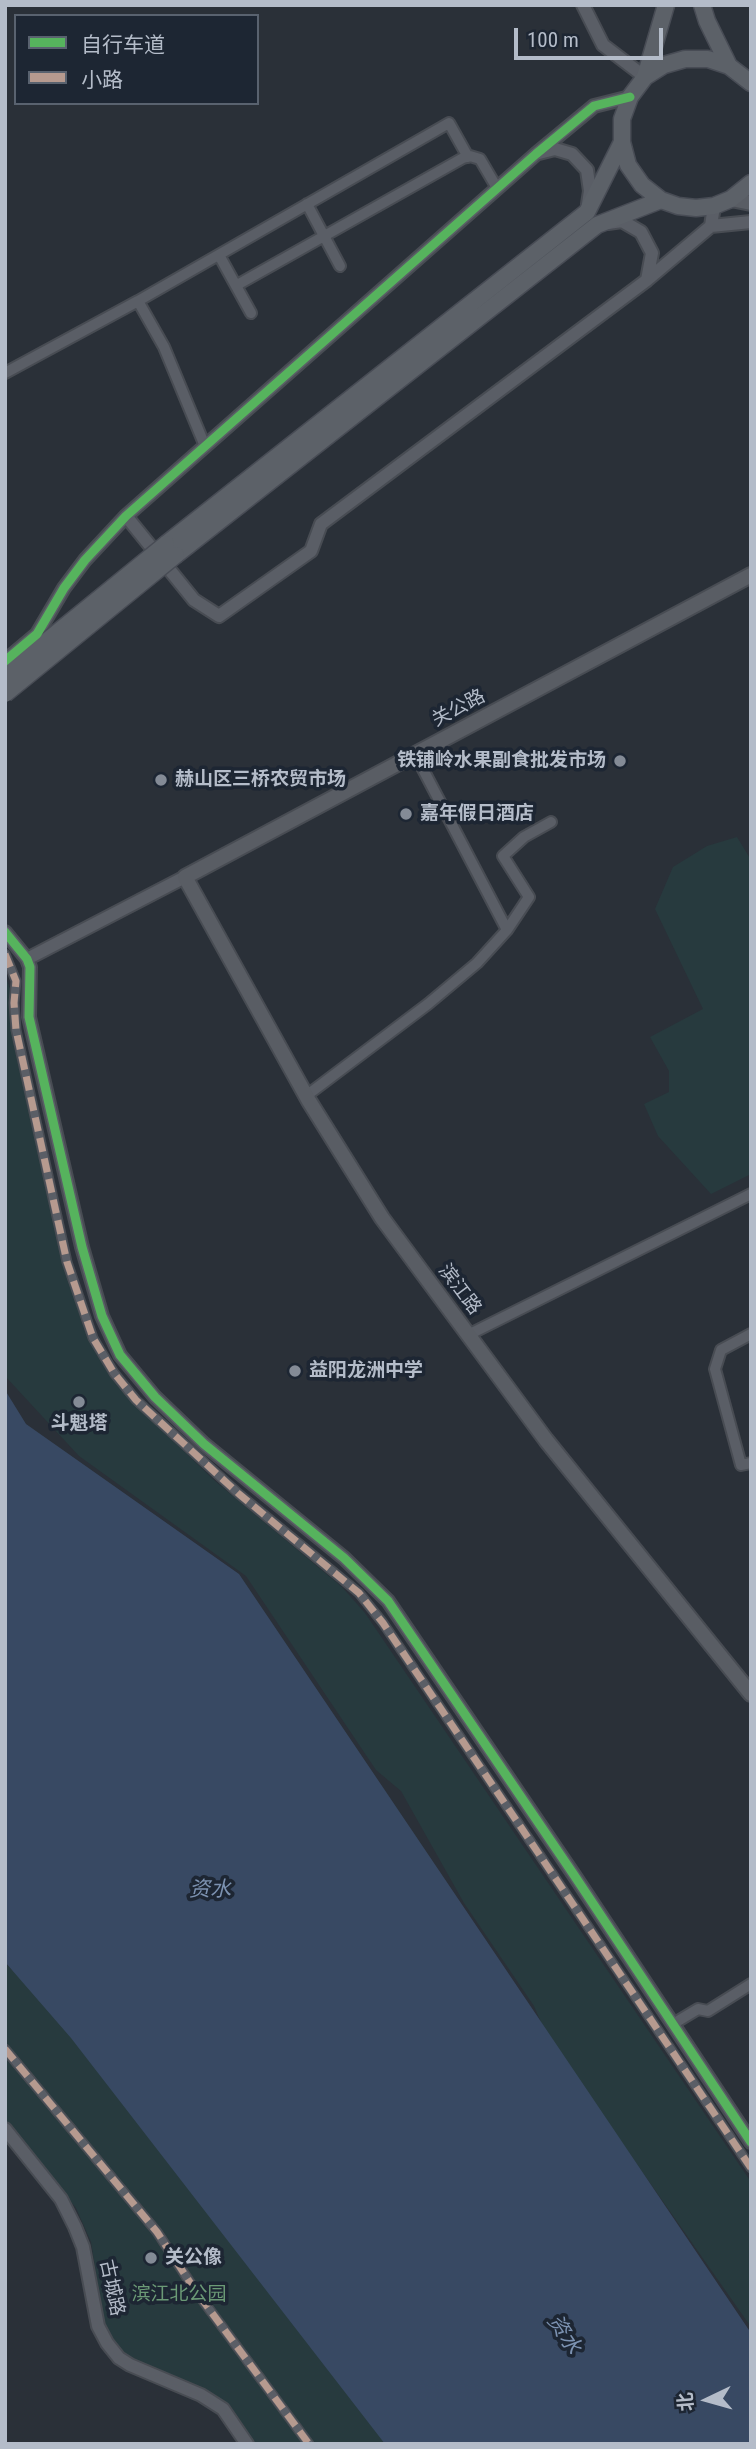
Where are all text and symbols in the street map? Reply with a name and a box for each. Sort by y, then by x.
legend [14,14,259,105]
scale bar [518,14,667,58]
text: 100 m [527,28,579,52]
text: 自行车道 [81,33,165,57]
text: 小路 [81,68,123,92]
street label: 关公路 [428,686,490,732]
place label: 铁铺岭水果副食批发市场 [397,750,606,772]
marker: 铁铺岭水果副食批发市场 [612,753,628,769]
place label: 赫山区三桥农贸市场 [175,769,346,791]
marker: 赫山区三桥农贸市场 [153,772,169,788]
place label: 嘉年假日酒店 [420,803,534,825]
marker: 嘉年假日酒店 [398,806,414,822]
street label: 滨江路 [433,1260,485,1320]
place label: 益阳龙洲中学 [309,1360,423,1382]
marker: 益阳龙洲中学 [287,1363,303,1379]
marker: 斗魁塔 [71,1394,87,1410]
place label: 斗魁塔 [51,1413,107,1435]
water label: 资水 [189,1878,231,1904]
place label: 关公像 [165,2247,222,2269]
marker: 关公像 [143,2250,159,2266]
street label: 古城路 [94,2258,128,2318]
park label: 滨江北公园 [132,2284,226,2306]
water label: 资水 [541,2311,585,2359]
north arrow [672,2365,742,2435]
text: 北 [673,2391,698,2412]

